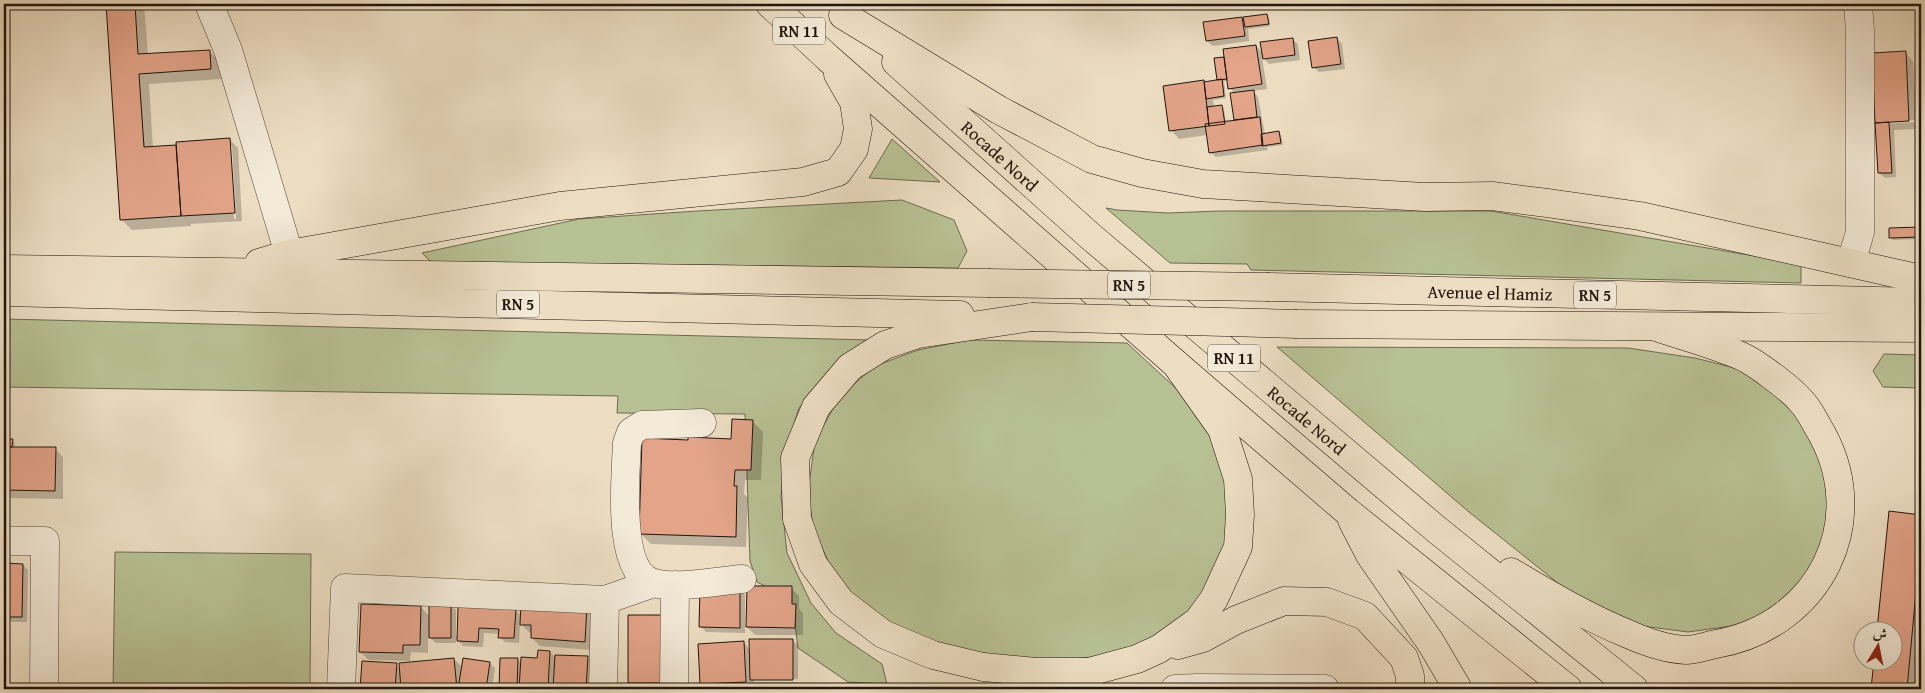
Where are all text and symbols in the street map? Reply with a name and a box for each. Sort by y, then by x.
road number: RN 11 [773,18,825,44]
street label: Rocade Nord [956,113,1045,198]
road number: RN 5 [1108,272,1150,298]
street label: Avenue el Hamiz [1427,277,1553,307]
road number: RN 5 [1574,282,1616,308]
road number: RN 5 [497,290,539,318]
road number: RN 11 [1208,344,1260,372]
street label: Rocade Nord [1262,378,1353,461]
north arrow [1852,620,1902,670]
text: ش [1872,622,1889,644]

